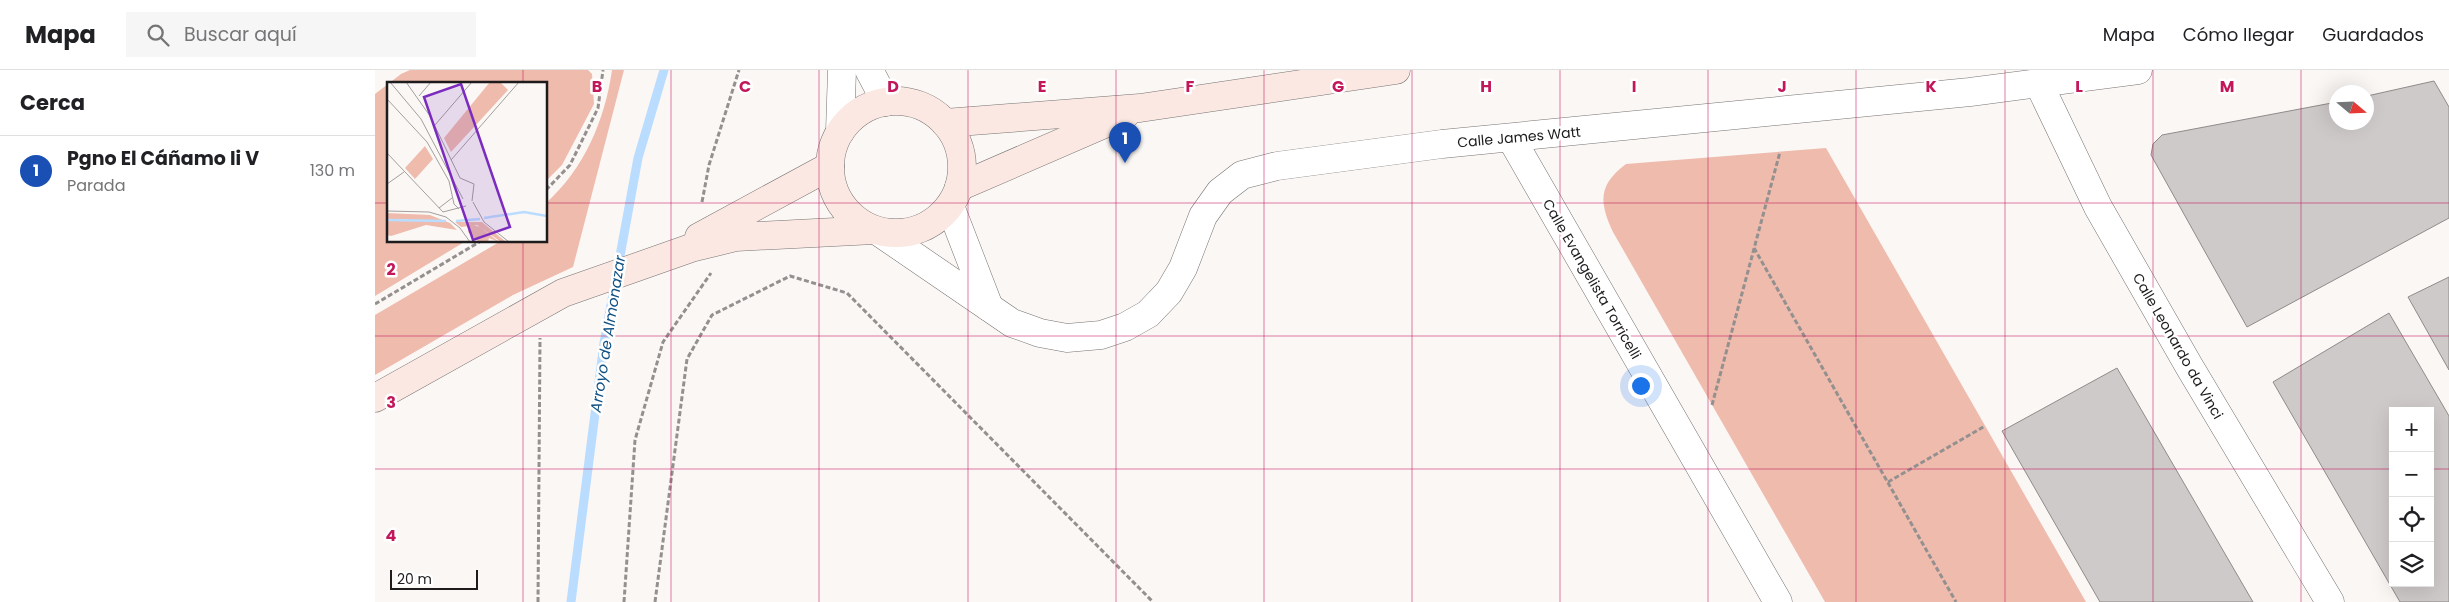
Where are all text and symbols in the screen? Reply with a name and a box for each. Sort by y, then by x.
search box [126,12,476,57]
text: Mapa [25,18,96,51]
icon: search [144,21,172,49]
text: Buscar aquí [184,21,297,48]
text: Mapa [2103,22,2155,47]
text: Cómo llegar [2183,22,2294,47]
text: Guardados [2322,22,2424,47]
text: B [592,75,602,98]
text: C [739,75,751,98]
text: D [887,75,899,98]
text: E [1038,75,1046,98]
text: F [1186,75,1195,98]
text: G [1332,75,1344,98]
text: H [1480,75,1492,98]
text: I [1632,75,1636,98]
text: J [1777,75,1787,98]
text: K [1925,75,1937,98]
text: L [2075,75,2083,98]
text: M [2220,75,2234,98]
inset map [387,82,547,242]
north arrow [2329,85,2374,130]
text: Cerca [20,88,85,117]
pin: 1 [1109,122,1141,163]
street label: Calle James Watt [1456,122,1582,152]
text: Pgno El Cáñamo Ii V [67,145,259,172]
text: 1 [33,159,39,182]
text: 130 m [310,159,355,182]
text: Parada [67,174,126,197]
street label: Calle Evangelista Torricelli [1538,195,1646,363]
water label: Arroyo de Almonazar [585,254,630,415]
text: 2 [386,258,396,281]
street label: Calle Leonardo da Vinci [2128,269,2228,423]
your location [1628,373,1654,399]
text: 3 [386,391,396,414]
map controls [2389,407,2434,587]
button: + [2389,407,2434,452]
button: − [2389,452,2434,497]
button: locate [2389,497,2434,542]
text: 4 [386,524,397,547]
button: layers [2389,542,2434,587]
scale bar [390,567,477,590]
text: 20 m [397,569,432,589]

